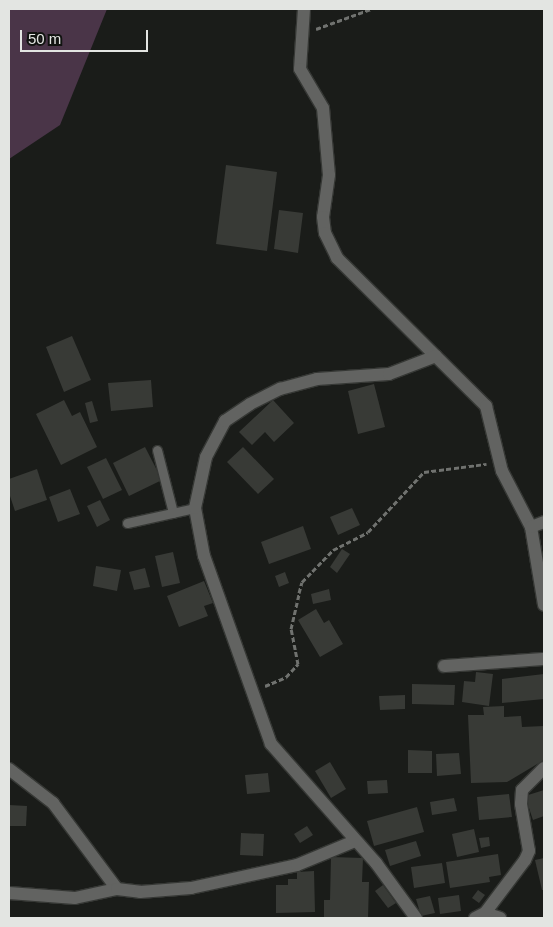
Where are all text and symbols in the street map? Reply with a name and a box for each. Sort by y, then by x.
scale bar [22,20,150,52]
text: 50 m [28,30,61,47]

